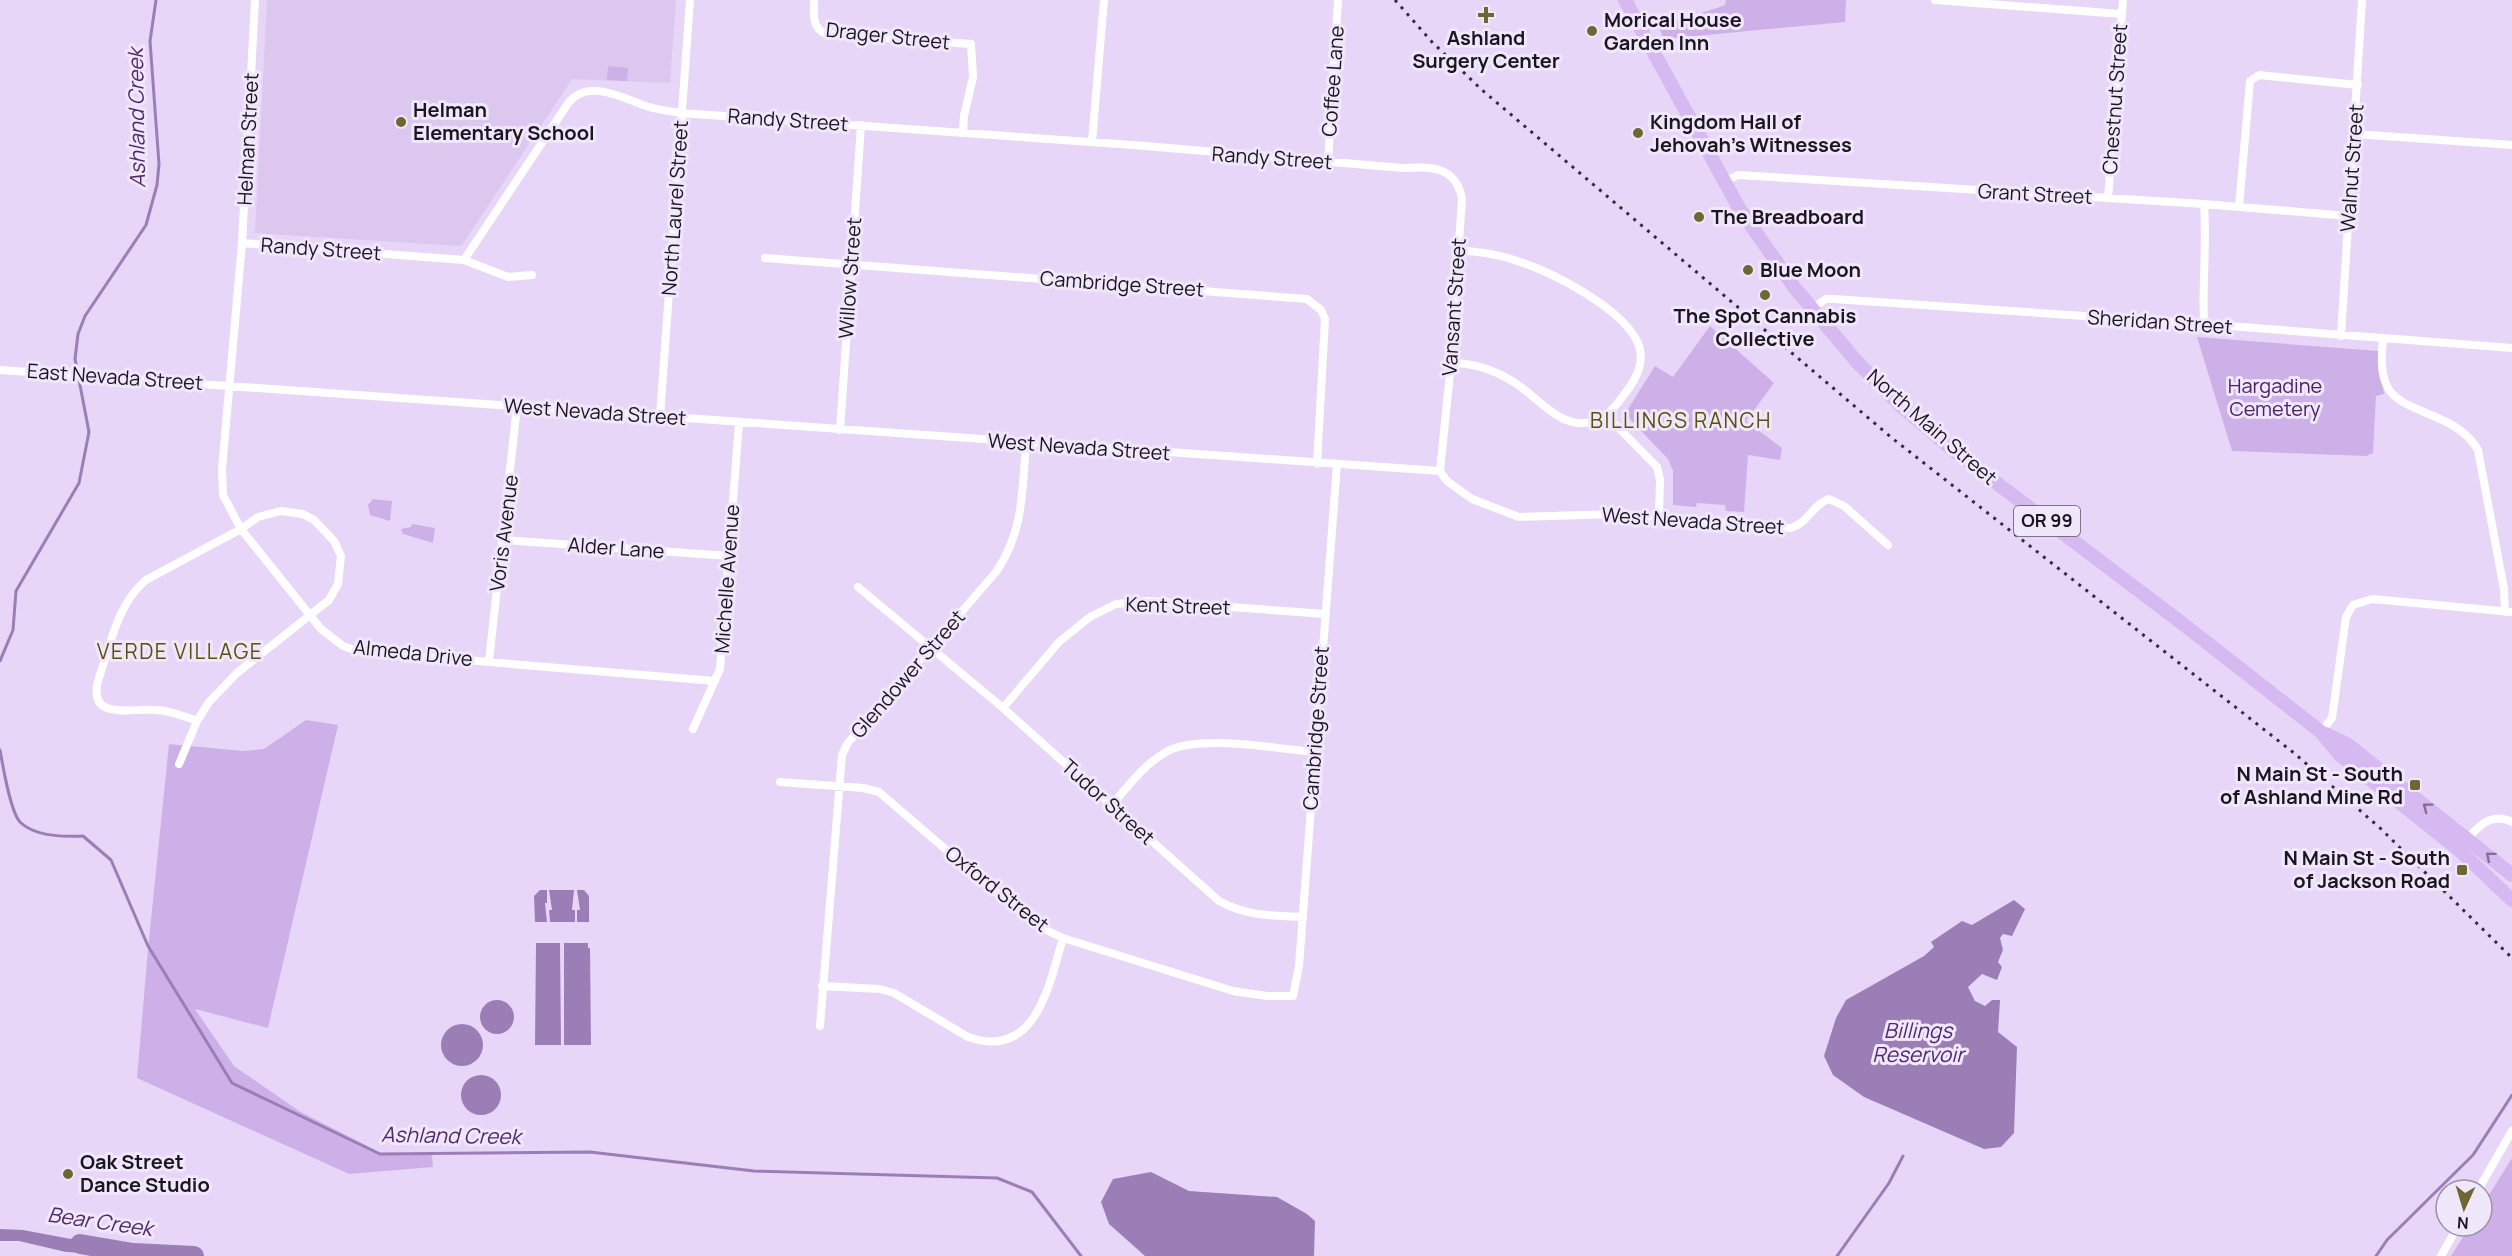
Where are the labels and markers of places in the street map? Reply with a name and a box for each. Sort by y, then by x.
marker: Ashland Surgery Center [1477,6,1495,24]
place label: Morical House Garden Inn [1604,6,1742,56]
place label: Ashland Surgery Center [1412,24,1560,74]
marker: Morical House Garden Inn [1585,24,1599,38]
place label: Helman Elementary School [413,96,595,146]
place label: Kingdom Hall of Jehovah's Witnesses [1650,108,1852,158]
marker: Helman Elementary School [394,115,408,129]
marker: Kingdom Hall of Jehovah's Witnesses [1631,126,1645,140]
place label: The Breadboard [1711,203,1864,230]
marker: The Breadboard [1692,210,1706,224]
place label: Blue Moon [1760,256,1861,283]
marker: Blue Moon [1741,263,1755,277]
marker: The Spot Cannabis Collective [1758,288,1772,302]
place label: The Spot Cannabis Collective [1674,302,1857,352]
place label: N Main St - South of Ashland Mine Rd [2220,760,2403,810]
marker: N Main St - South of Ashland Mine Rd [2408,778,2422,792]
place label: N Main St - South of Jackson Road [2284,844,2450,894]
marker: N Main St - South of Jackson Road [2455,863,2469,877]
place label: Oak Street Dance Studio [80,1148,210,1198]
marker: Oak Street Dance Studio [61,1167,75,1181]

